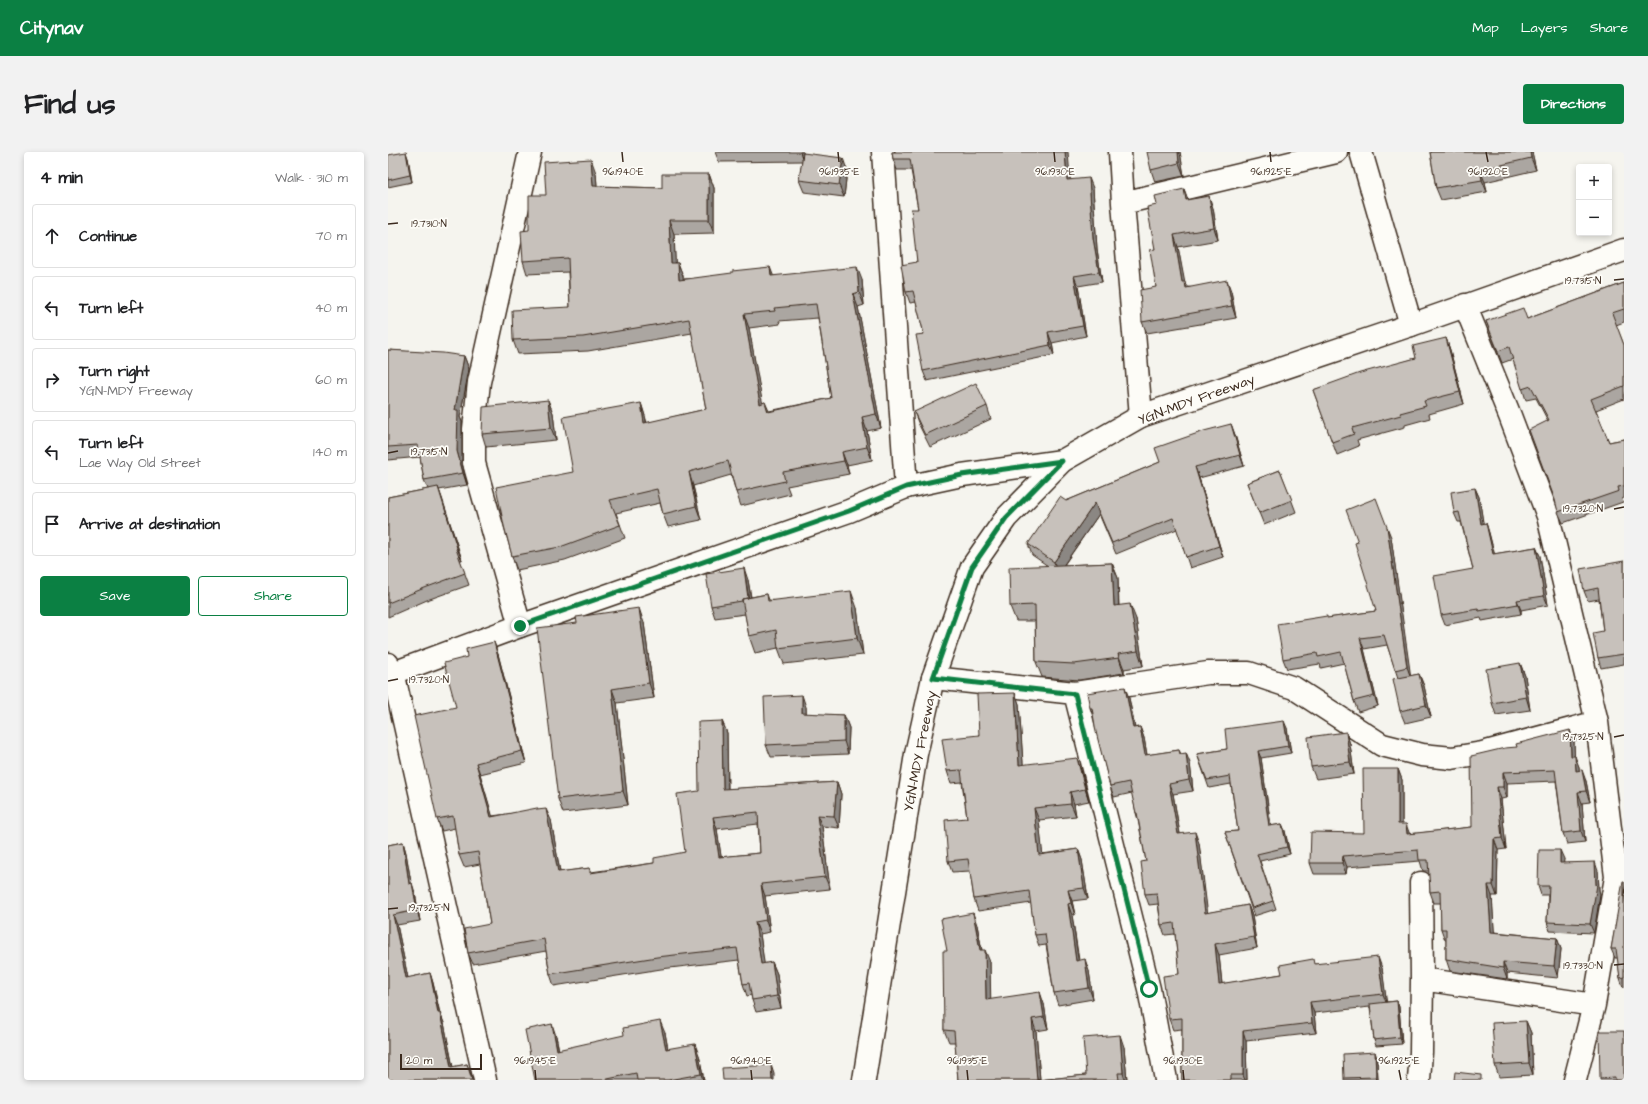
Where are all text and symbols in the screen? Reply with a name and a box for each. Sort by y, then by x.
text: Citynav [20,15,83,42]
text: Map [1472,18,1499,38]
text: Layers [1521,18,1568,38]
text: Share [1590,18,1628,38]
button: Directions [1523,84,1624,124]
text: Find us [24,85,115,124]
map controls [1576,164,1612,236]
button: + [1576,164,1612,200]
text: 96.1940°E [602,165,644,179]
text: 96.1935°E [819,165,859,179]
text: 96.1930°E [1035,165,1075,179]
text: 96.1925°E [1250,165,1292,179]
text: 96.1920°E [1468,165,1508,179]
text: 4 min [40,166,83,190]
text: Walk · 310 m [275,169,348,187]
button: − [1576,200,1612,236]
text: 19.7310°N [411,217,447,231]
icon: ahead [41,225,63,247]
text: Continue [79,226,137,247]
text: 70 m [315,227,347,245]
text: 19.7315°N [1565,274,1601,288]
icon: left [41,297,63,319]
text: Turn left [79,298,143,319]
text: 40 m [315,299,347,317]
text: Turn right [79,361,150,382]
icon: right [41,369,63,391]
street label: YGN-MDY Freeway [1135,369,1258,430]
text: 60 m [315,371,347,389]
text: YGN-MDY Freeway [79,382,193,400]
text: Turn left [79,433,143,454]
icon: left [41,441,63,463]
text: 140 m [313,443,347,461]
text: 19.7315°N [411,445,447,459]
text: Lae Way Old Street [79,454,201,472]
text: 19.7320°N [1563,502,1603,516]
icon: arrive [41,513,63,535]
text: Arrive at destination [79,514,220,535]
button: Save [40,576,190,616]
button: Share [198,576,348,616]
route end [511,617,529,635]
text: 19.7320°N [409,673,449,687]
street label: YGN-MDY Freeway [898,689,942,813]
text: 19.7325°N [1563,730,1603,744]
text: 19.7325°N [409,901,449,915]
text: 19.7330°N [1563,959,1603,973]
route start [1140,980,1158,998]
scale bar [400,1052,482,1071]
text: 20 m [406,1053,432,1068]
text: 96.1945°E [514,1054,556,1068]
text: 96.1940°E [730,1054,772,1068]
text: 96.1935°E [947,1054,987,1068]
text: 96.1930°E [1163,1054,1203,1068]
text: 96.1925°E [1378,1054,1420,1068]

